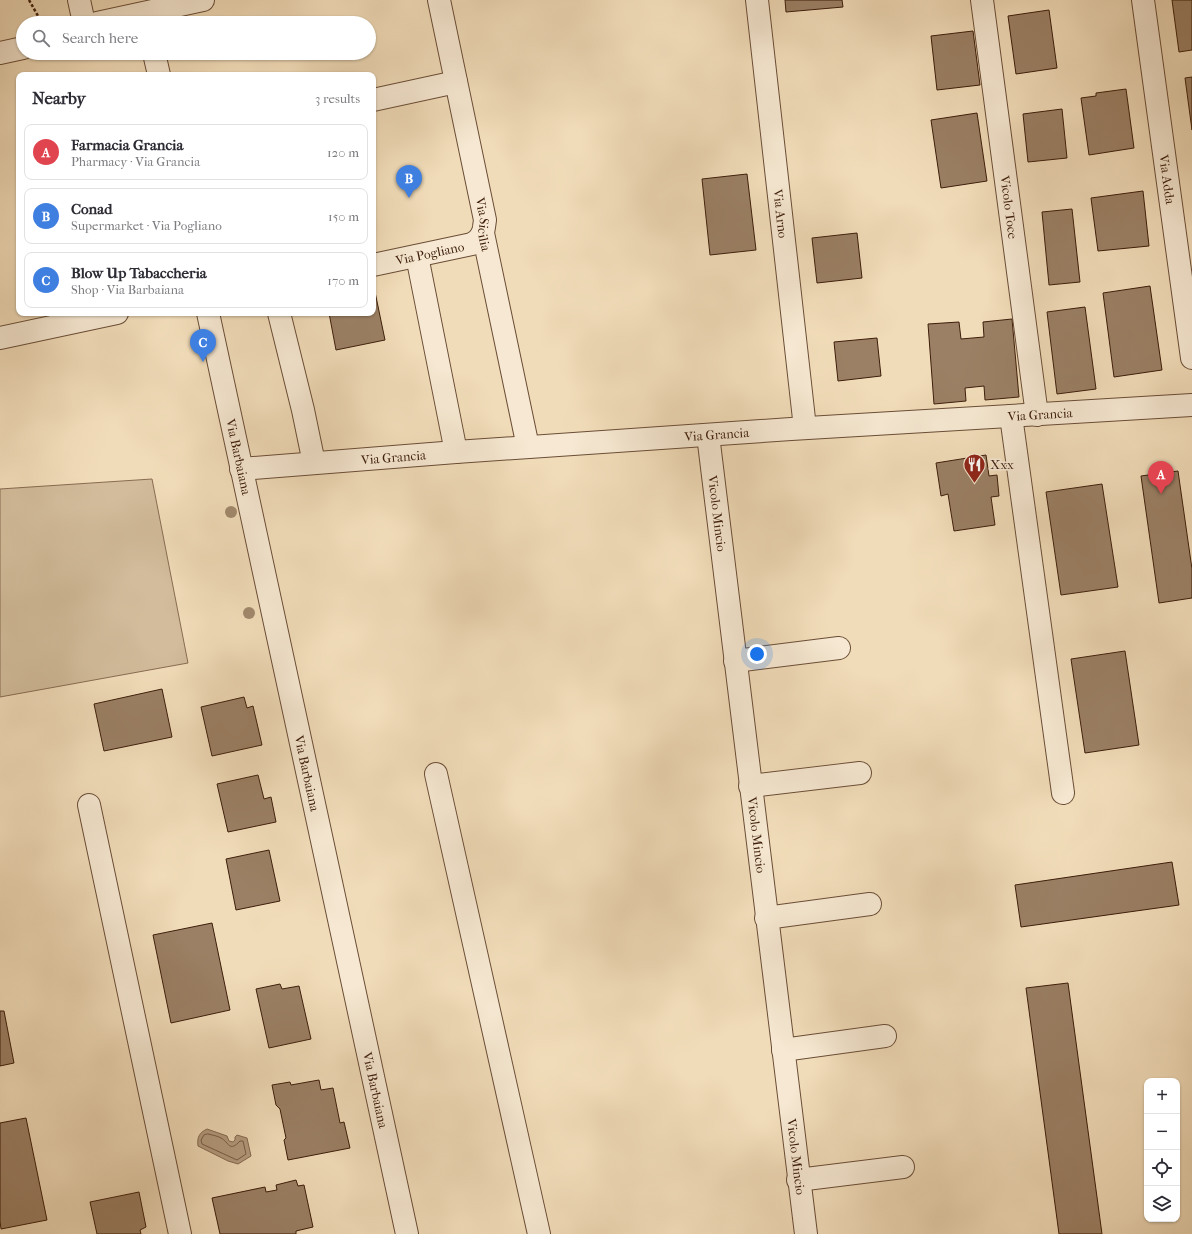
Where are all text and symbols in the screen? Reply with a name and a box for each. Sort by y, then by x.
search box [16,16,376,60]
icon: search [30,27,52,49]
text: Search here [62,29,138,47]
text: Nearby [32,88,86,108]
text: 3 results [315,91,360,106]
text: Farmacia Grancia [71,136,183,154]
text: A [42,145,50,160]
text: 120 m [327,145,359,160]
street label: Via Adda [1157,153,1178,206]
text: Pharmacy · Via Grancia [71,154,200,169]
pin: B [396,165,422,198]
street label: Vicolo Toce [998,174,1021,240]
street label: Via Arno [771,187,791,239]
street label: Via Sicilia [473,195,494,253]
text: Conad [71,200,112,218]
text: B [42,209,50,224]
text: 150 m [328,209,359,224]
text: Supermarket · Via Pogliano [71,218,222,233]
street label: Via Pogliano [393,238,466,268]
text: Blow Up Tabaccheria [71,264,207,282]
text: C [42,273,50,288]
text: 170 m [327,273,359,288]
text: Shop · Via Barbaiana [71,282,184,297]
pin: C [190,329,216,362]
street label: Via Grancia [1006,405,1074,424]
street label: Via Barbaiana [223,416,255,497]
street label: Via Grancia [683,424,751,444]
street label: Via Grancia [360,447,427,467]
restaurant icon: Xxx [961,451,987,484]
place label: Xxx [990,457,1014,472]
pin: A [1148,461,1174,494]
street label: Vicolo Mincio [705,473,730,553]
your location [747,644,767,664]
street label: Via Barbaiana [292,733,323,814]
street label: Vicolo Mincio [745,795,769,874]
street label: Via Barbaiana [360,1050,392,1130]
map controls [1144,1078,1180,1222]
button: + [1144,1078,1180,1114]
button: − [1144,1114,1180,1150]
street label: Vicolo Mincio [784,1117,809,1196]
button: locate [1144,1150,1180,1186]
button: layers [1144,1186,1180,1222]

